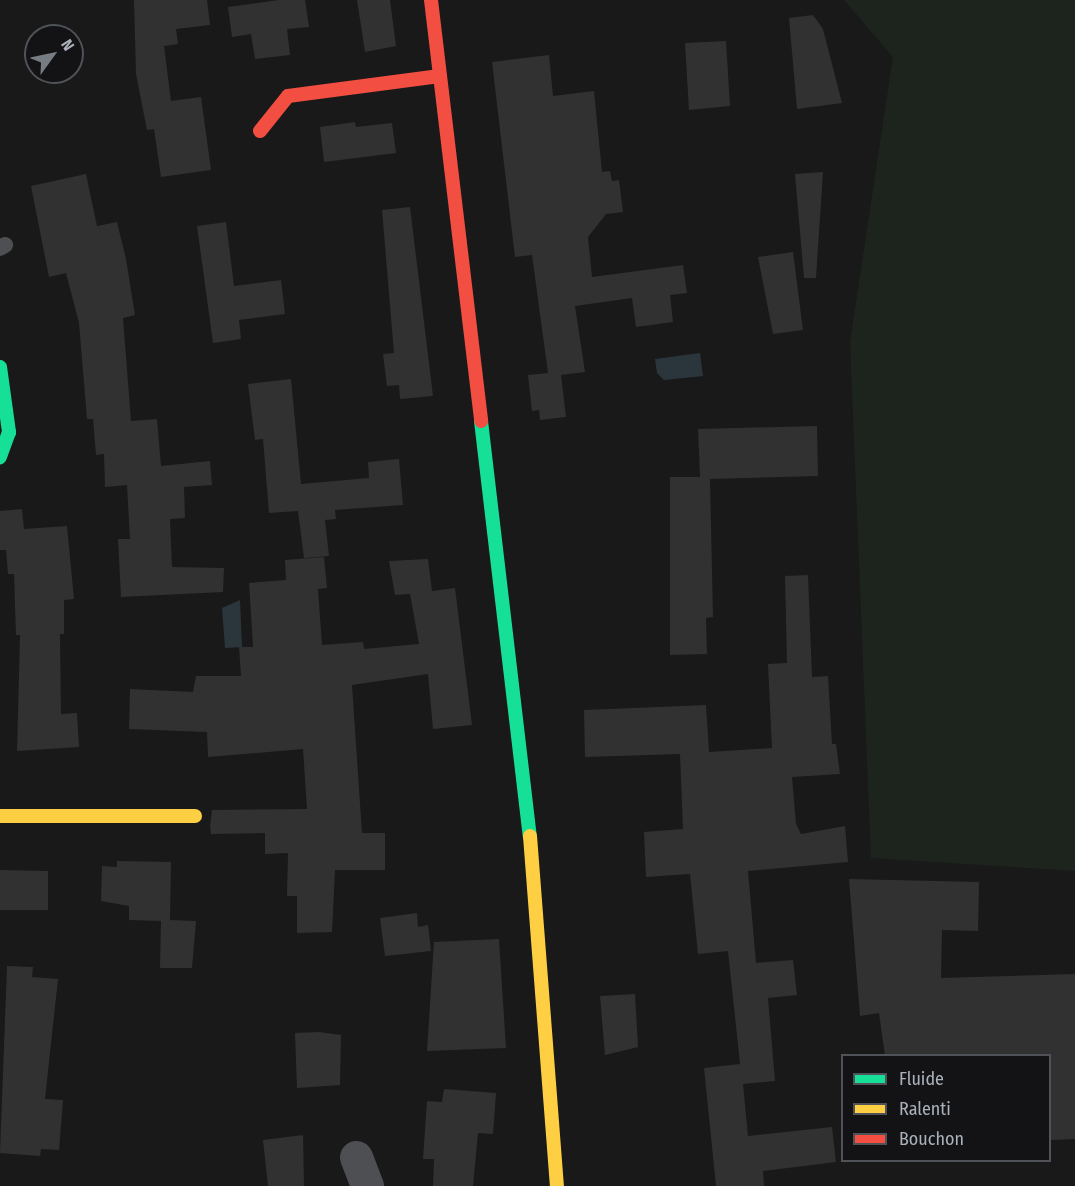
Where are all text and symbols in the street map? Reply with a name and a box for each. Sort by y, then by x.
north arrow [24,24,84,84]
text: N [57,36,78,54]
legend [841,1054,1051,1162]
text: Fluide [899,1068,944,1090]
text: Ralenti [899,1098,951,1120]
text: Bouchon [899,1128,964,1150]

